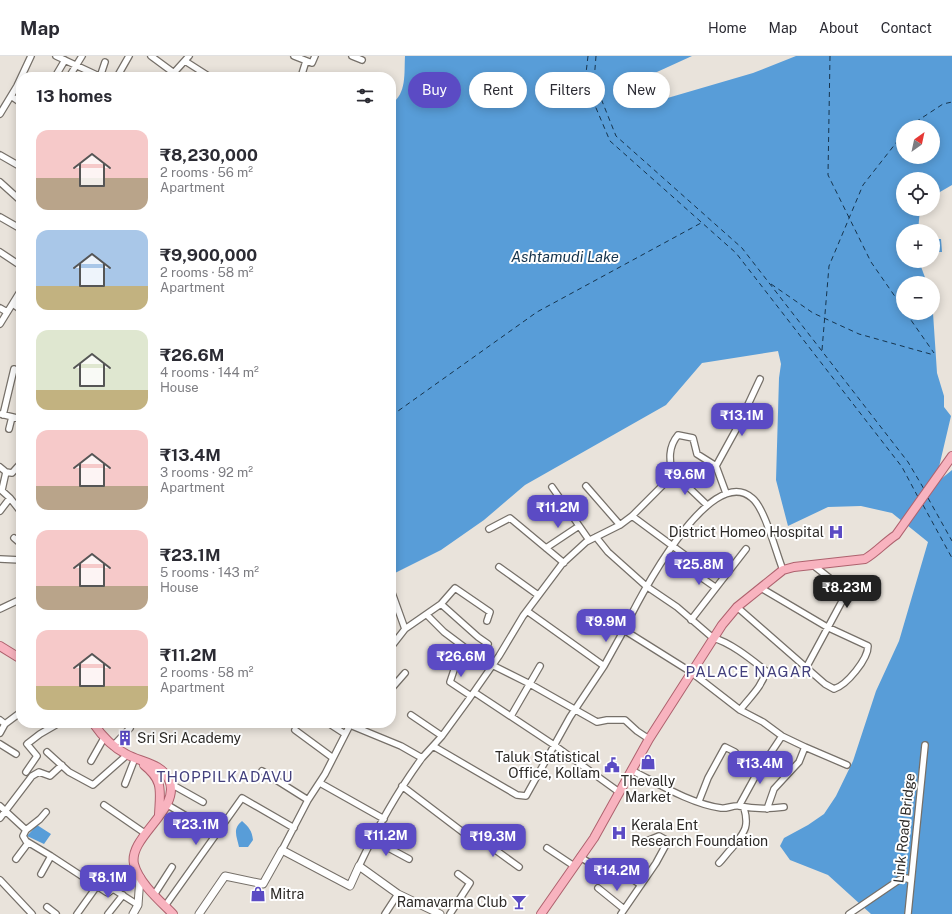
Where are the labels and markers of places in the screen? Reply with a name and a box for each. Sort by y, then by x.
pin: ₹13.1M [709,403,775,437]
pin: ₹9.6M [657,462,713,496]
pin: ₹11.2M [525,495,591,529]
hospital icon: District Homeo Hospital [827,523,845,541]
place label: District Homeo Hospital [669,524,824,540]
pin: ₹25.8M [666,552,732,586]
pin: ₹8.23M [814,575,880,609]
pin: ₹9.9M [578,609,634,643]
pin: ₹26.6M [428,644,494,678]
building icon: Sri Sri Academy [116,729,134,747]
place label: Sri Sri Academy [137,730,242,746]
place label: Taluk Statistical Office, Kollam [495,749,600,781]
pin: ₹13.4M [727,751,793,785]
shop icon: Thevally Market [639,753,657,771]
public building icon: Taluk Statistical Office, Kollam [603,756,621,774]
place label: Thevally Market [621,773,676,805]
pin: ₹23.1M [163,812,229,846]
place label: Kerala Ent Research Foundation [631,817,768,849]
pin: ₹11.2M [353,823,419,857]
pin: ₹19.3M [460,824,526,858]
hospital icon: Kerala Ent Research Foundation [610,824,628,842]
pin: ₹14.2M [584,858,650,892]
pin: ₹8.1M [80,865,136,899]
shop icon: Mitra [249,885,267,903]
place label: Mitra [270,886,304,902]
bar icon: Ramavarma Club [510,893,528,911]
place label: Ramavarma Club [397,894,507,910]

